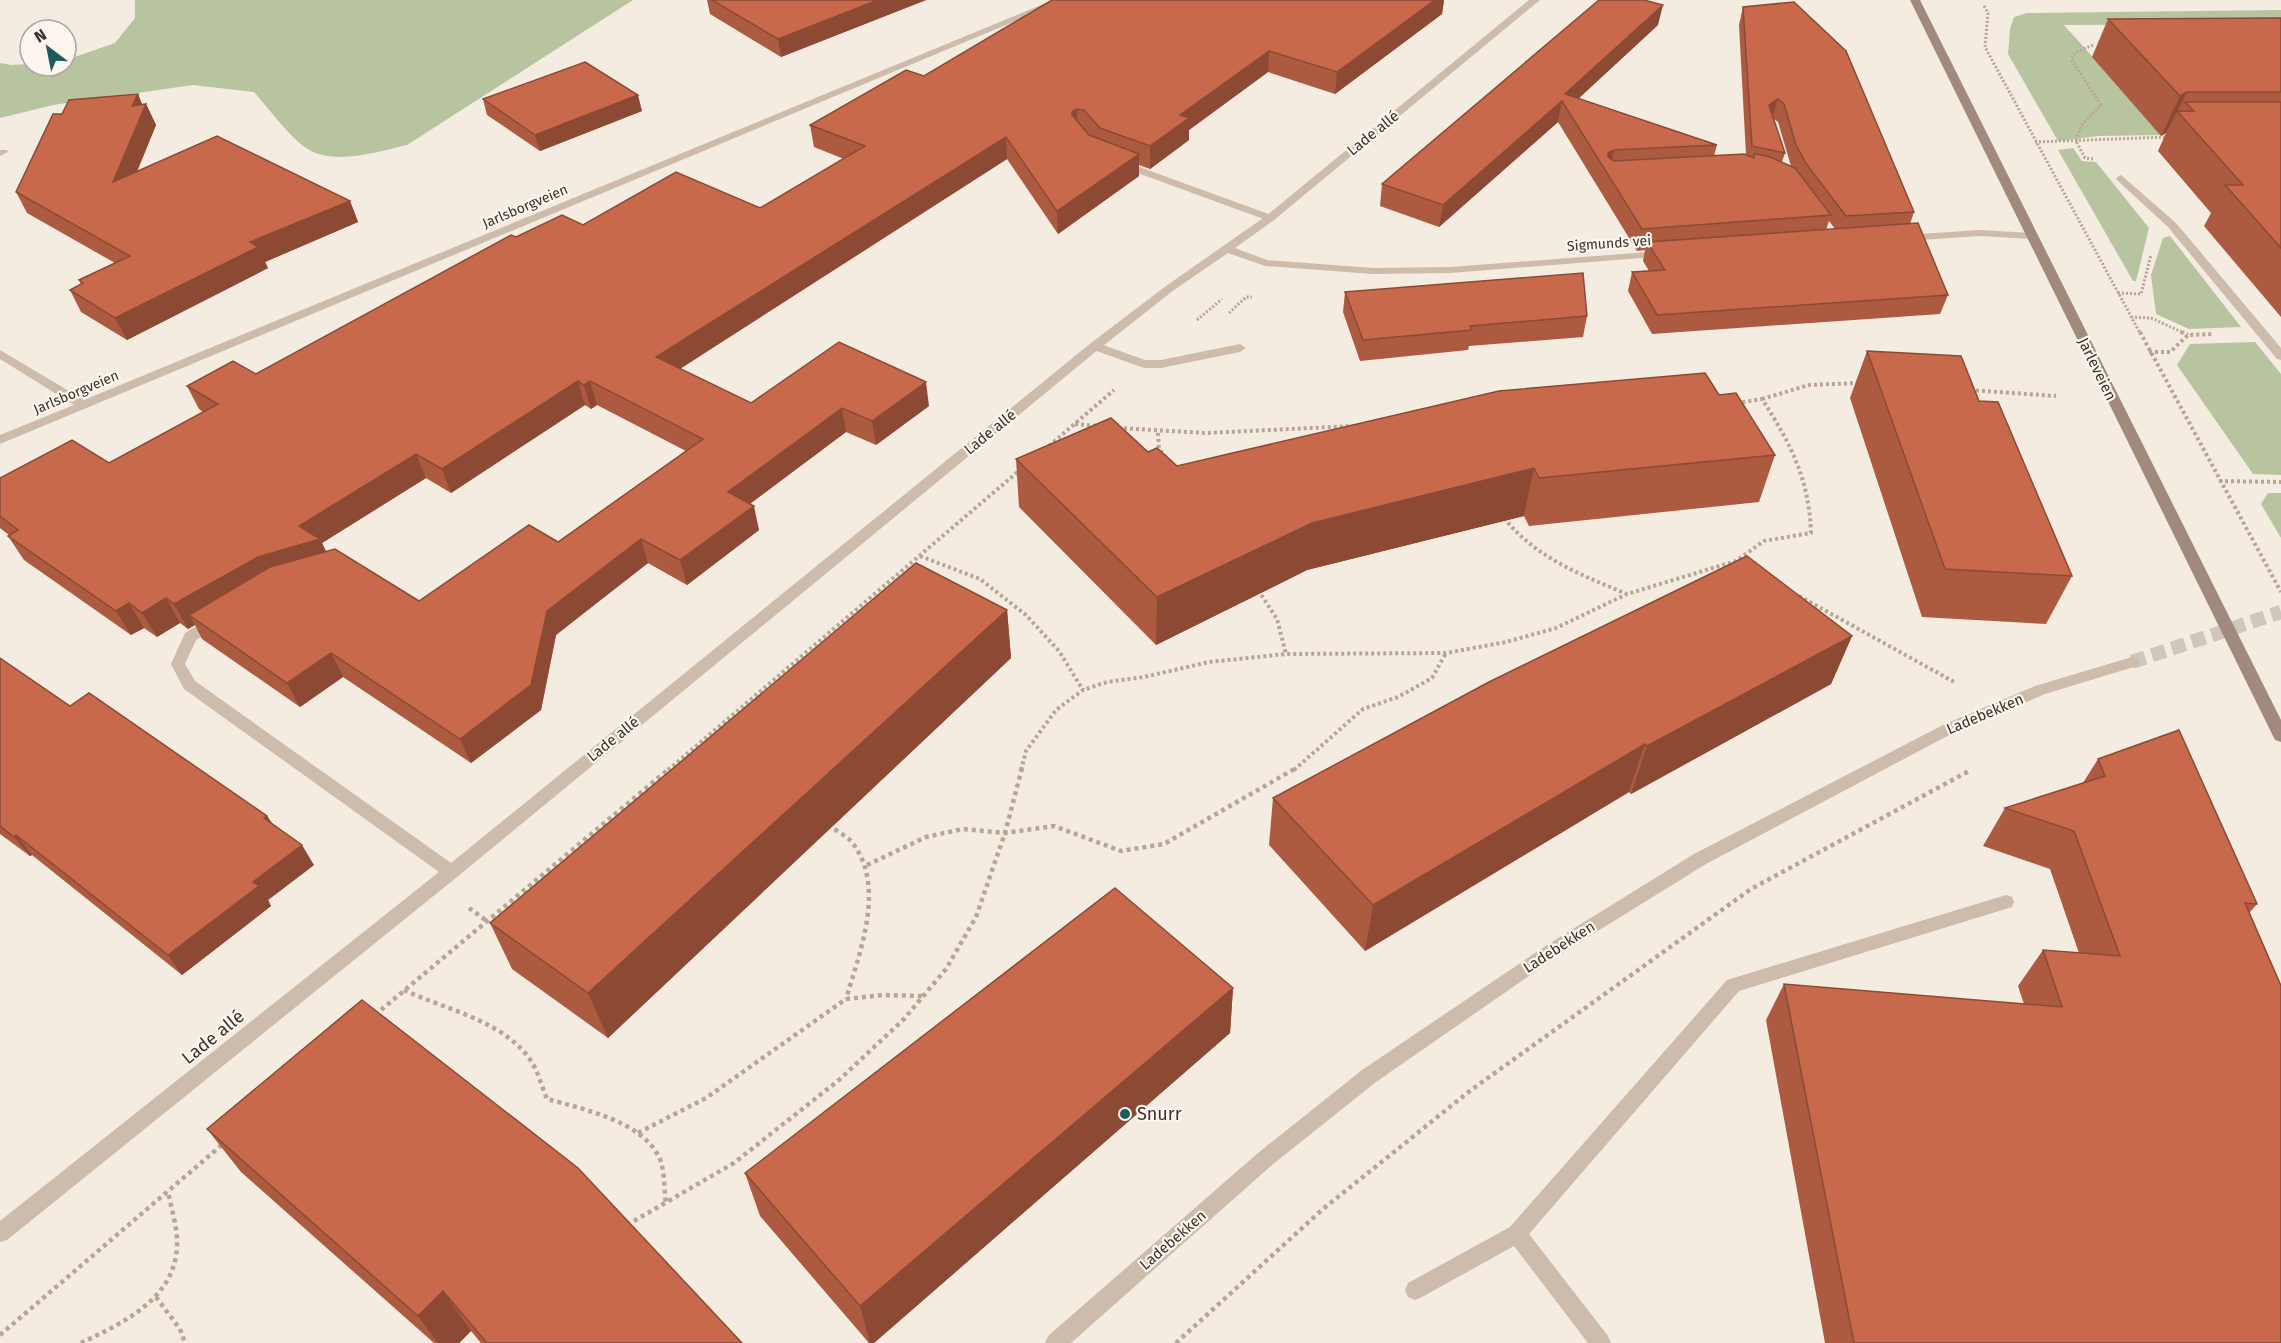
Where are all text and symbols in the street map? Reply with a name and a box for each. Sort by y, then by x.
north arrow [18,18,78,78]
text: N [31,25,50,47]
street label: Lade allé [1343,107,1403,159]
street label: Jarlsborgveien [480,181,570,232]
street label: Sigmunds vei [1566,232,1652,255]
street label: Jarleveien [2074,335,2120,403]
street label: Jarlsborgveien [31,367,121,418]
street label: Lade allé [960,406,1020,458]
street label: Ladebekken [1944,690,2026,738]
street label: Lade allé [583,713,643,765]
street label: Ladebekken [1520,917,1598,977]
street label: Lade allé [177,1005,249,1069]
place label: Snurr [1137,1103,1182,1125]
marker: Snurr [1118,1107,1132,1121]
street label: Ladebekken [1136,1206,1210,1274]

